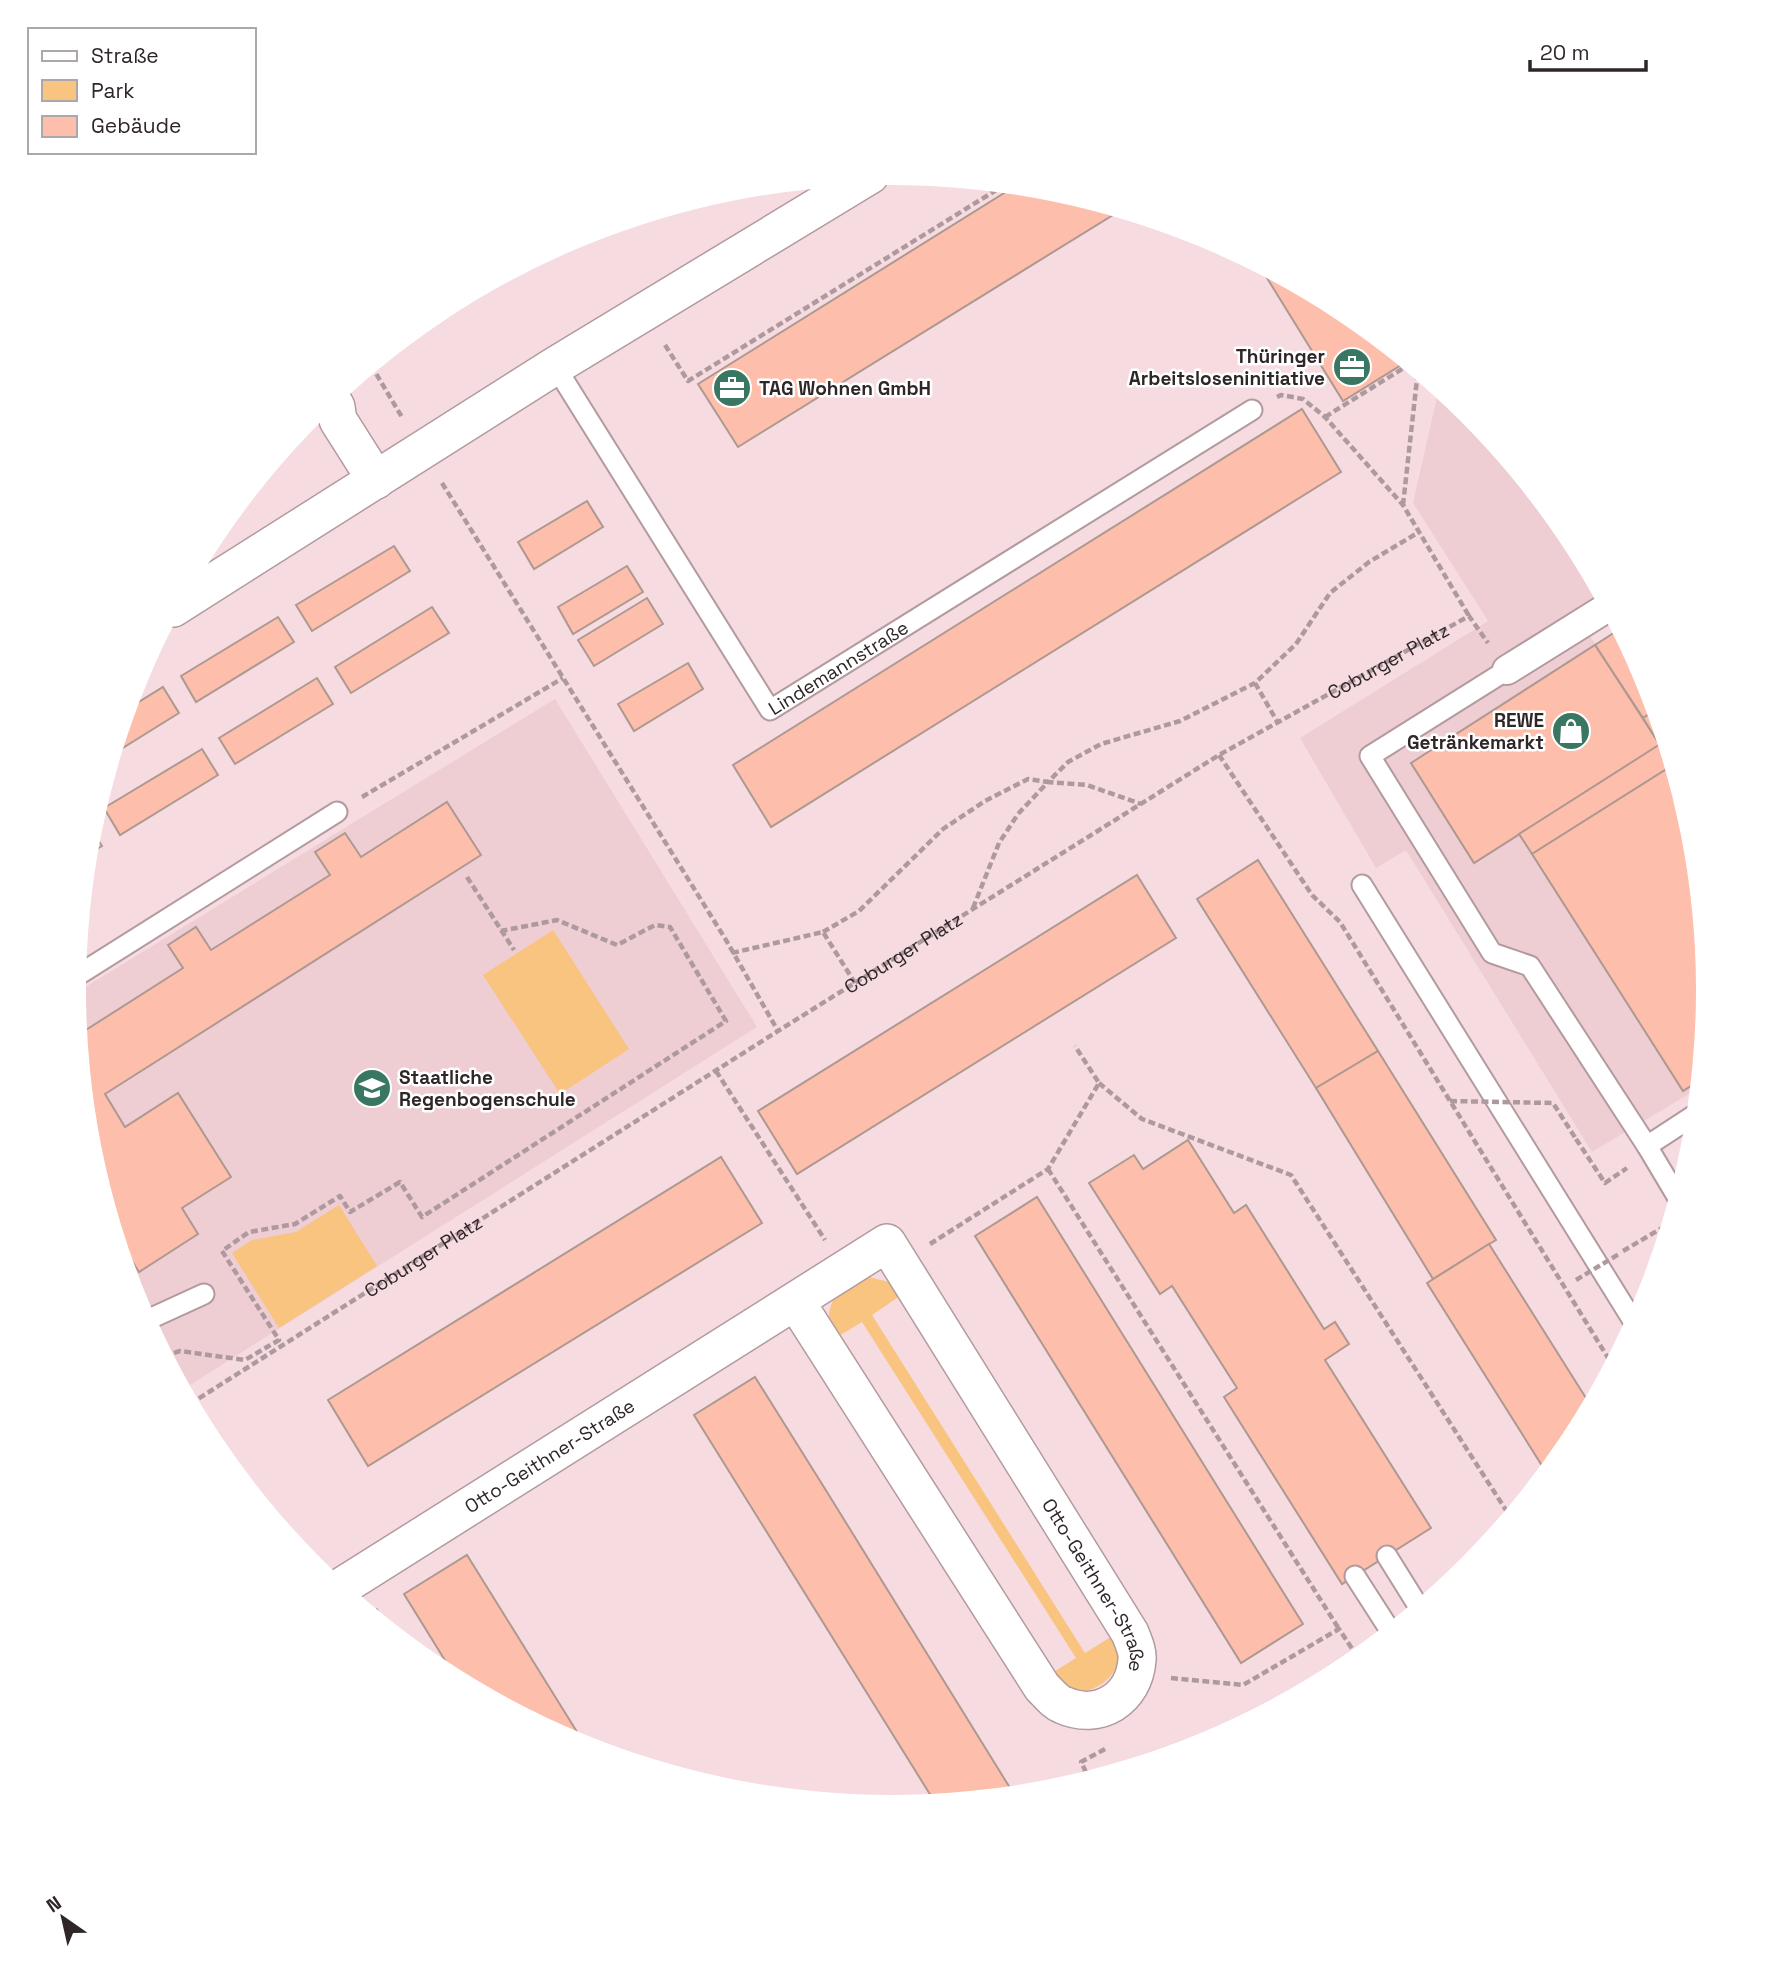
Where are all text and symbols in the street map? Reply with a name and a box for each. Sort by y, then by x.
legend [28,28,256,154]
scale bar [1530,28,1646,72]
text: 20 m [1540,39,1590,66]
text: Straße [91,42,159,69]
text: Park [91,77,135,104]
text: Gebäude [91,112,181,139]
place label: Thüringer Arbeitsloseninitiative [1129,344,1325,391]
office icon: Thüringer Arbeitsloseninitiative [1331,346,1373,388]
office icon: TAG Wohnen GmbH [711,367,753,409]
place label: TAG Wohnen GmbH [759,376,931,401]
street label: Lindemannstraße [764,615,913,721]
street label: Coburger Platz [1323,617,1453,705]
place label: REWE Getränkemarkt [1407,708,1544,755]
shop icon: REWE Getränkemarkt [1550,710,1592,752]
street label: Coburger Platz [839,906,967,999]
place label: Staatliche Regenbogenschule [399,1065,576,1112]
school or university icon: Staatliche Regenbogenschule [351,1067,393,1109]
street label: Coburger Platz [359,1209,487,1303]
street label: Otto-Geithner-Straße [460,1393,639,1519]
street label: Otto-Geithner-Straße [1037,1493,1150,1674]
north arrow [28,1883,98,1953]
text: N [42,1890,66,1918]

